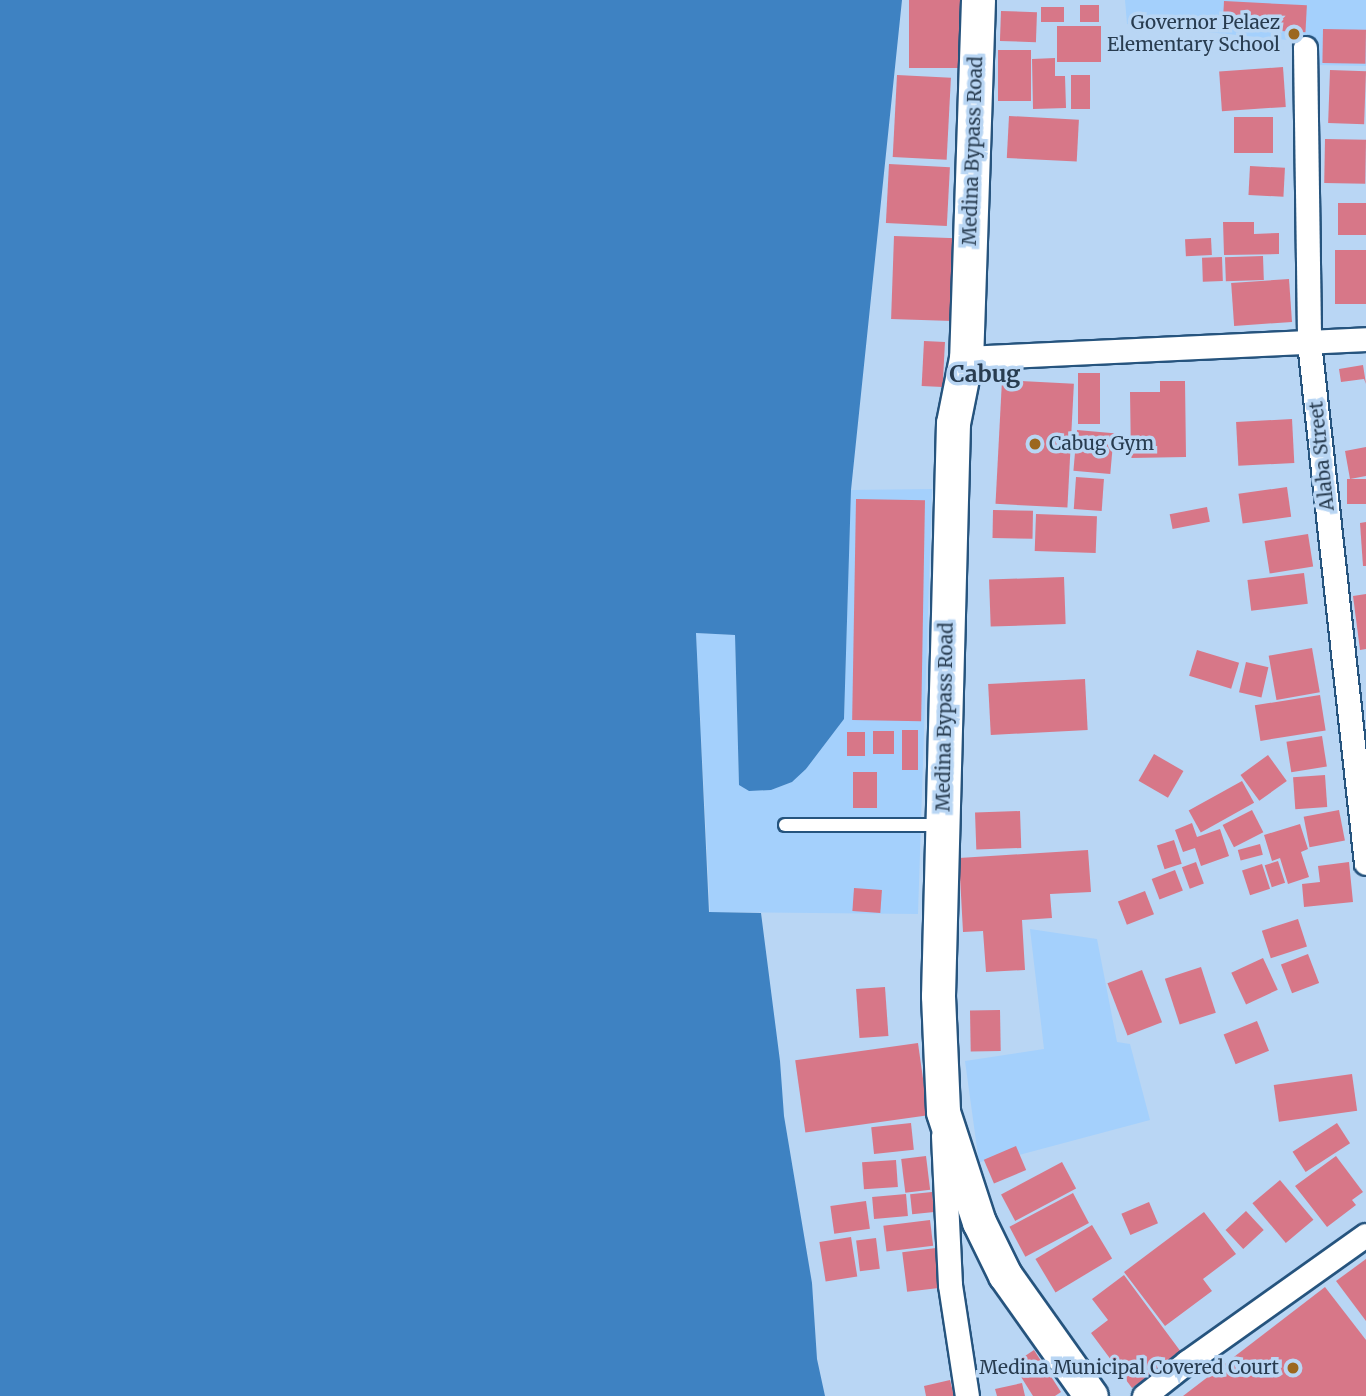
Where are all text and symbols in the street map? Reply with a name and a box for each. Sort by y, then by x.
place label: Governor Pelaez Elementary School [1107,12,1280,56]
marker: Governor Pelaez Elementary School [1286,26,1302,42]
street label: Medina Bypass Road [958,56,988,246]
district label: Cabug [950,360,1020,388]
street label: Alaba Street [1305,400,1339,512]
place label: Cabug Gym [1049,433,1154,455]
marker: Cabug Gym [1027,436,1043,452]
street label: Medina Bypass Road [932,622,958,812]
place label: Medina Municipal Covered Court [979,1357,1279,1379]
marker: Medina Municipal Covered Court [1285,1360,1301,1376]

